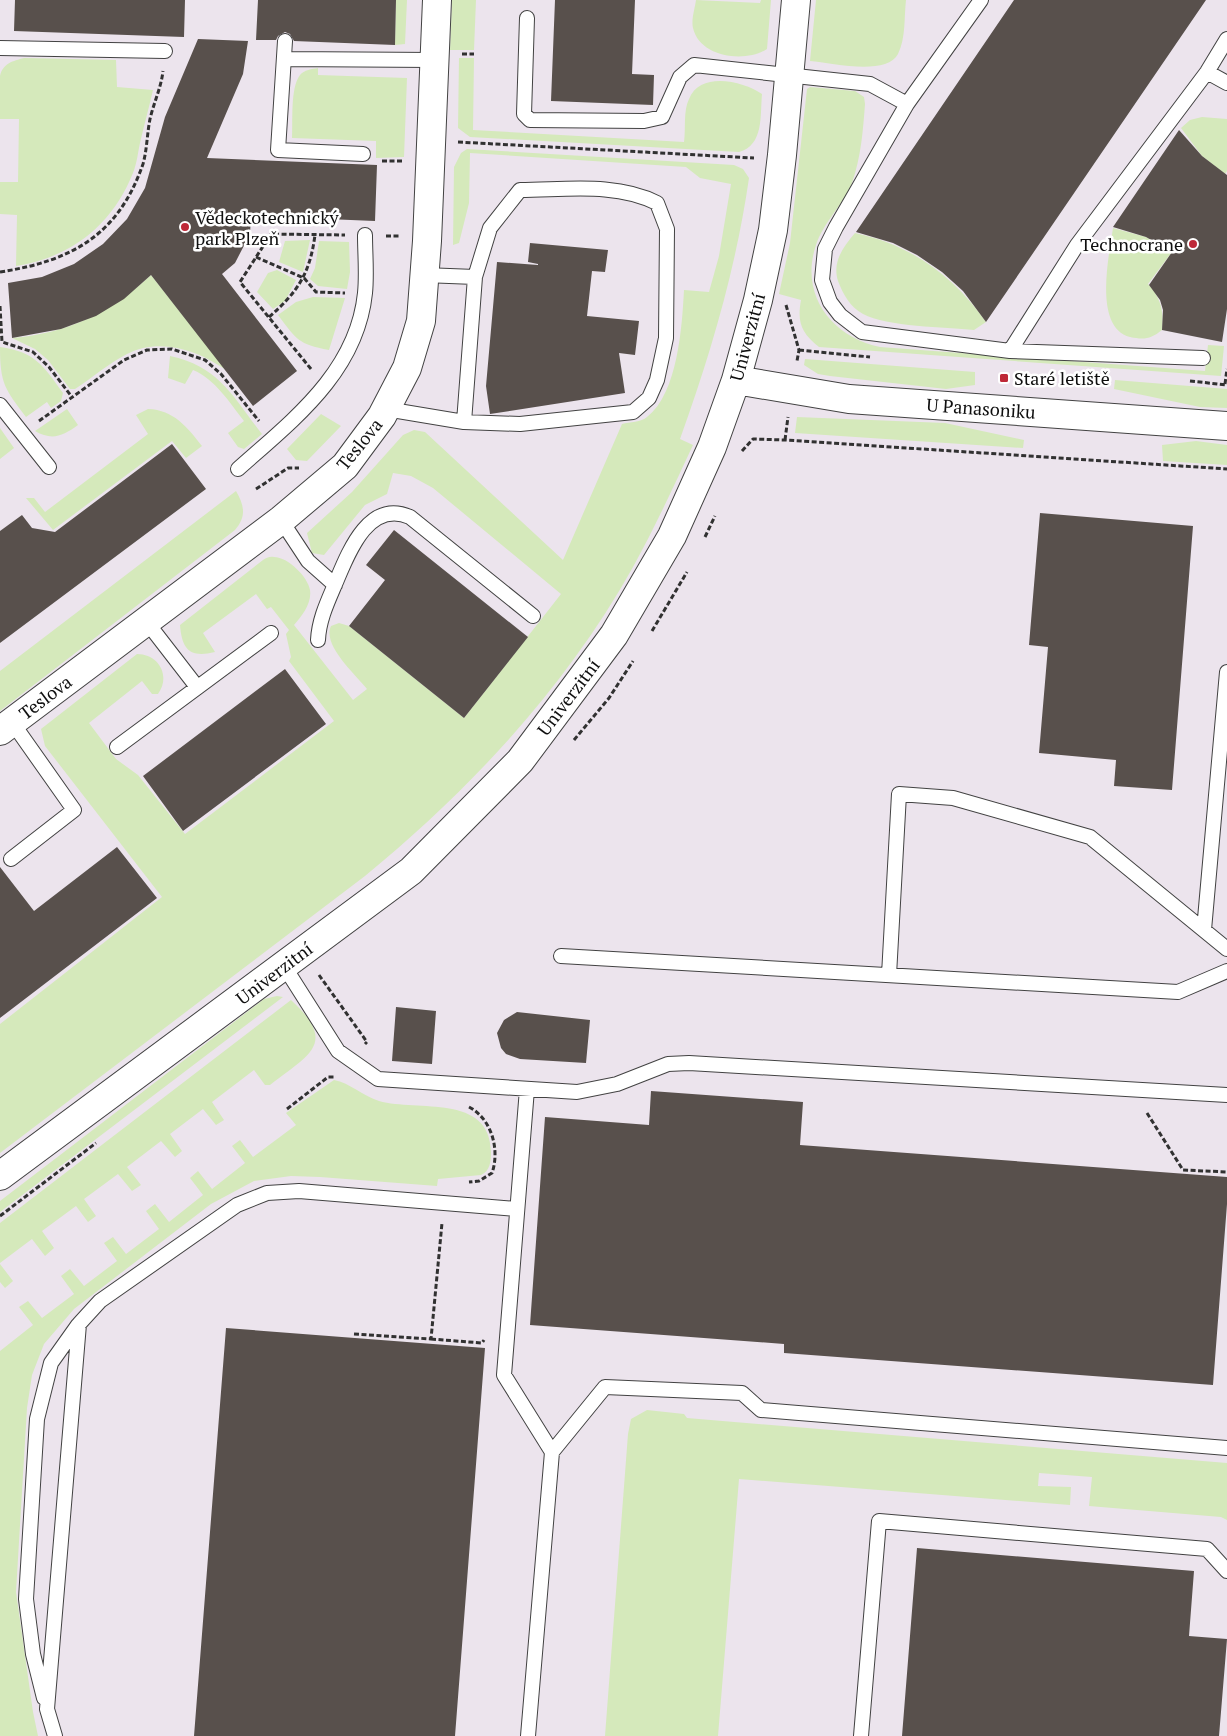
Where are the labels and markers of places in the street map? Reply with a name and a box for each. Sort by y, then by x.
place label: Vědeckotechnický park Plzeň [195,205,339,250]
marker: Vědeckotechnický park Plzeň [179,221,191,233]
place label: Technocrane [1080,232,1183,256]
marker: Technocrane [1187,238,1199,250]
place label: Staré letiště [1014,366,1110,390]
marker: Staré letiště [998,372,1010,384]

